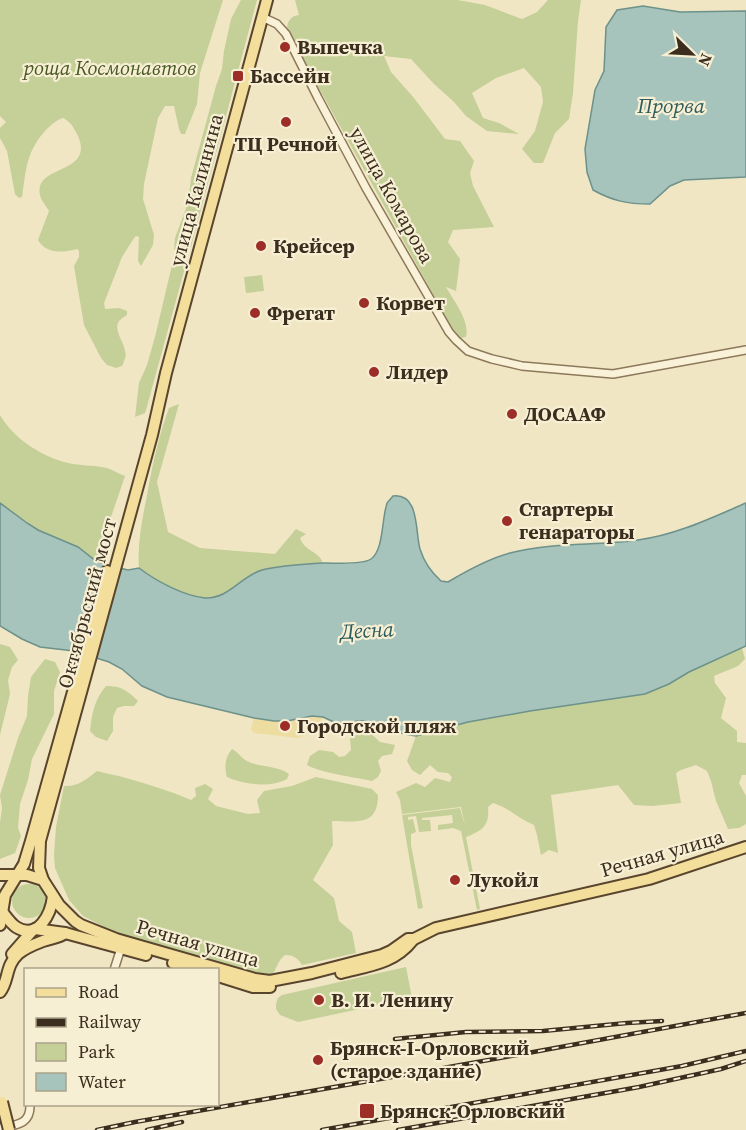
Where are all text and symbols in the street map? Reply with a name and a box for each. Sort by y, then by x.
north arrow [662,24,722,84]
place label: Выпечка [297,33,383,61]
marker: Выпечка [278,40,292,54]
text: N [693,50,718,70]
park label: роща Космонавтов [22,54,196,82]
place label: Бассейн [250,62,330,90]
marker: Бассейн [231,69,245,83]
water label: Прорва [636,91,705,120]
street label: улица Калинина [162,110,230,269]
marker: ТЦ Речной [279,115,293,129]
street label: улица Комарова [343,122,442,269]
place label: ТЦ Речной [234,130,338,158]
place label: Крейсер [273,232,355,260]
marker: Крейсер [254,239,268,253]
place label: Корвет [376,289,445,317]
marker: Корвет [357,296,371,310]
place label: Фрегат [267,299,335,327]
marker: Фрегат [248,306,262,320]
place label: Лидер [386,358,448,386]
marker: Лидер [367,365,381,379]
place label: ДОСААФ [524,400,606,428]
marker: ДОСААФ [505,407,519,421]
place label: Стартеры генараторы [519,495,635,546]
street label: Октябрьский мост [51,514,123,691]
marker: Стартеры генараторы [500,514,514,528]
water label: Десна [337,614,395,646]
place label: Городской пляж [297,712,457,740]
marker: Городской пляж [278,719,292,733]
street label: Речная улица [597,822,728,884]
place label: Лукойл [467,866,539,894]
marker: Лукойл [448,873,462,887]
street label: Речная улица [133,912,264,974]
legend [24,968,219,1106]
text: Road [78,979,119,1004]
place label: В. И. Ленину [331,986,454,1014]
marker: В. И. Ленину [312,993,326,1007]
text: Railway [78,1009,142,1034]
place label: Брянск-I-Орловский (старое здание) [330,1034,529,1085]
text: Park [78,1039,115,1064]
marker: Брянск-I-Орловский (старое здание) [311,1053,325,1067]
text: Water [78,1069,126,1094]
place label: Брянск-Орловский [380,1097,565,1125]
marker: Брянск-Орловский [358,1102,376,1120]

